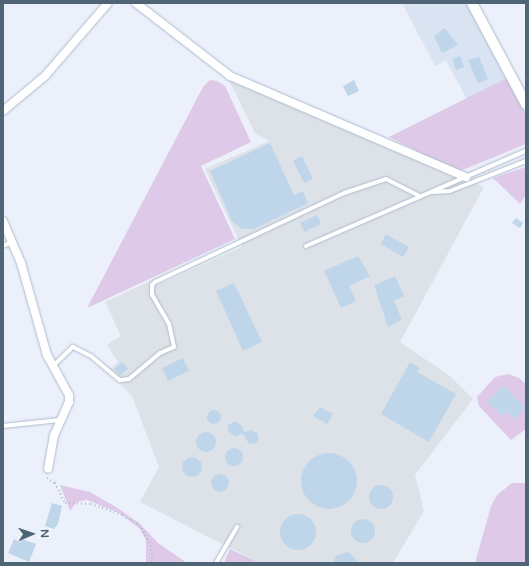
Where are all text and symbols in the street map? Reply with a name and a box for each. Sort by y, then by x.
north arrow [12,514,52,554]
text: N [38,529,51,538]

